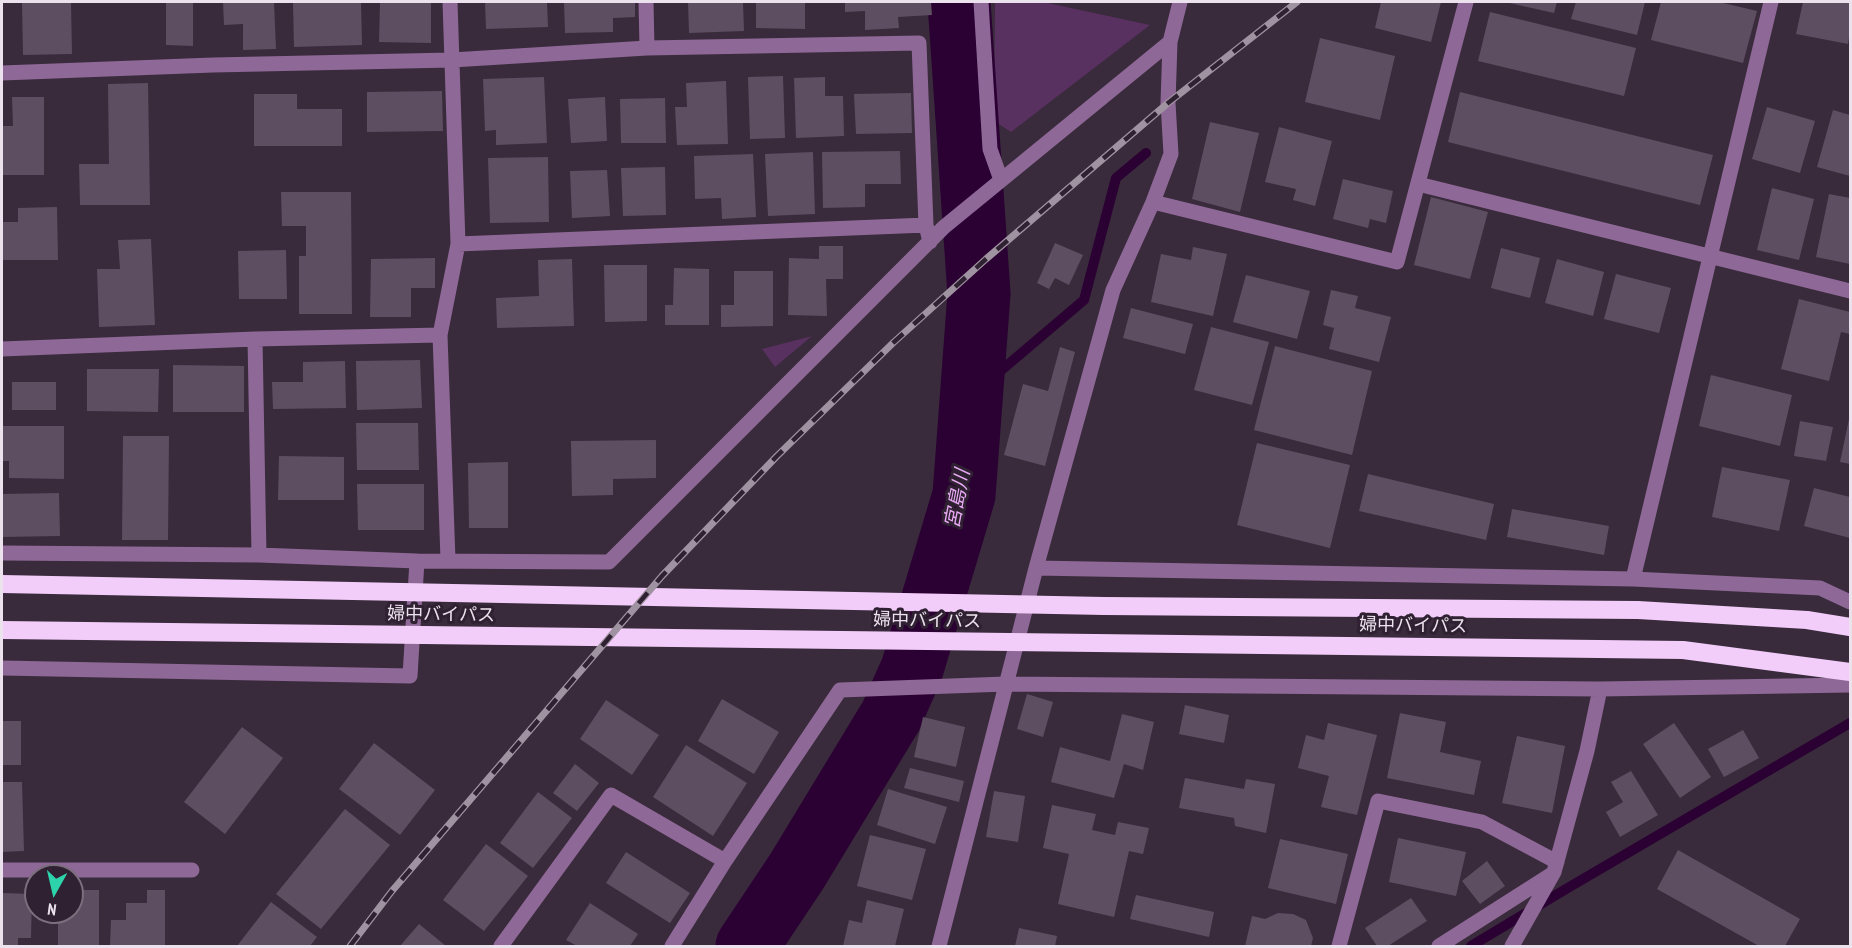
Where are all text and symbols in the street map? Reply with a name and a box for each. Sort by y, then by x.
water label: 宮島川 [940,467,976,531]
street label: 婦中バイパス [387,603,495,627]
street label: 婦中バイパス [873,609,981,633]
street label: 婦中バイパス [1359,614,1467,638]
north arrow [24,864,84,924]
text: N [46,899,57,920]

